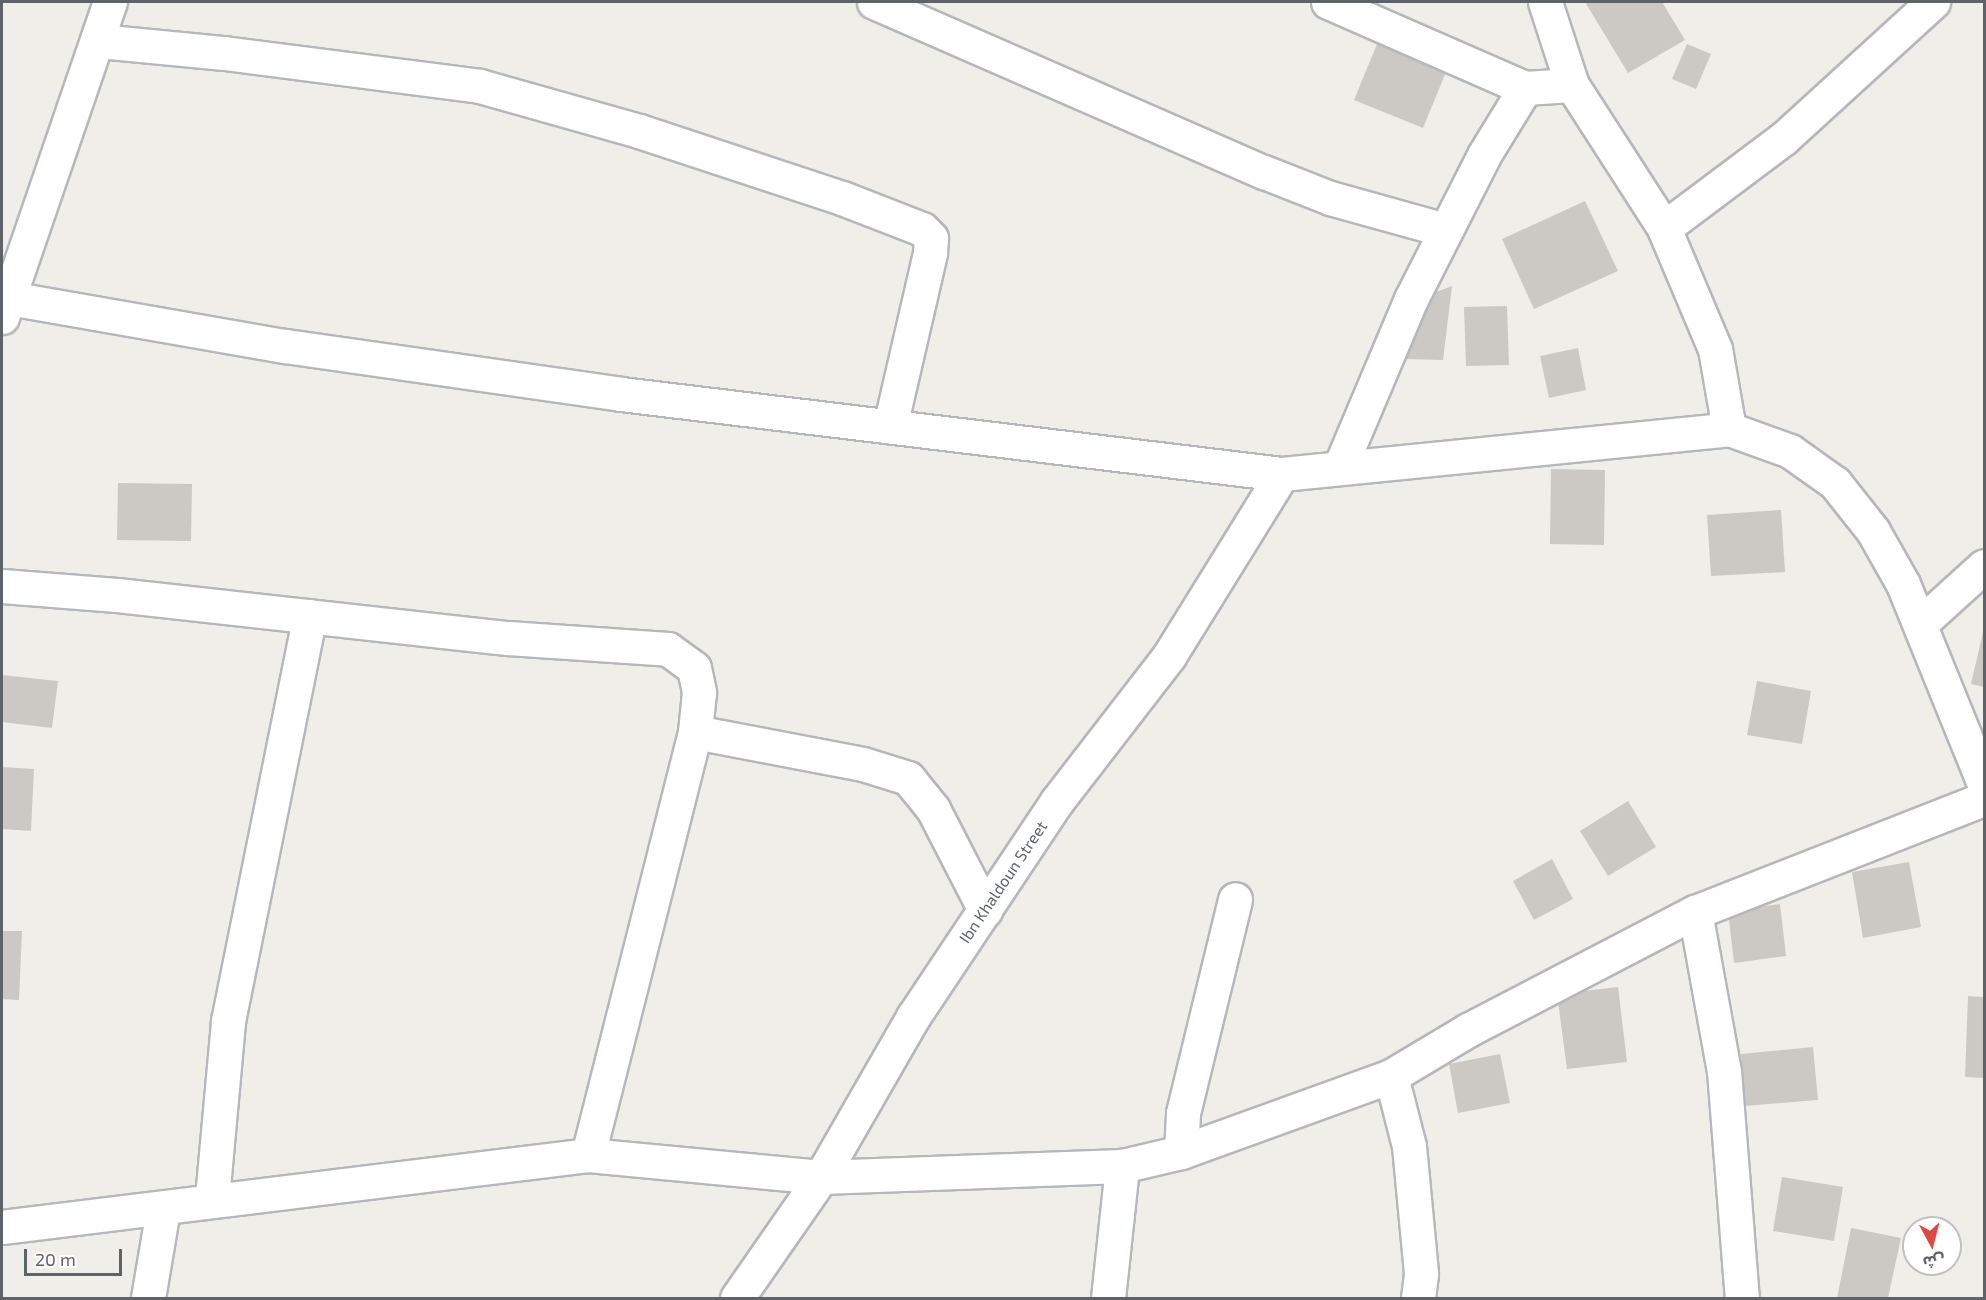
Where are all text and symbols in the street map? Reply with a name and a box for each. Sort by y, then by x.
street label: Ibn Khaldoun Street [955,817,1051,947]
north arrow [1902,1216,1962,1276]
scale bar [27,1237,124,1275]
text: 20 m [35,1248,76,1270]
text: ش [1922,1252,1946,1273]

